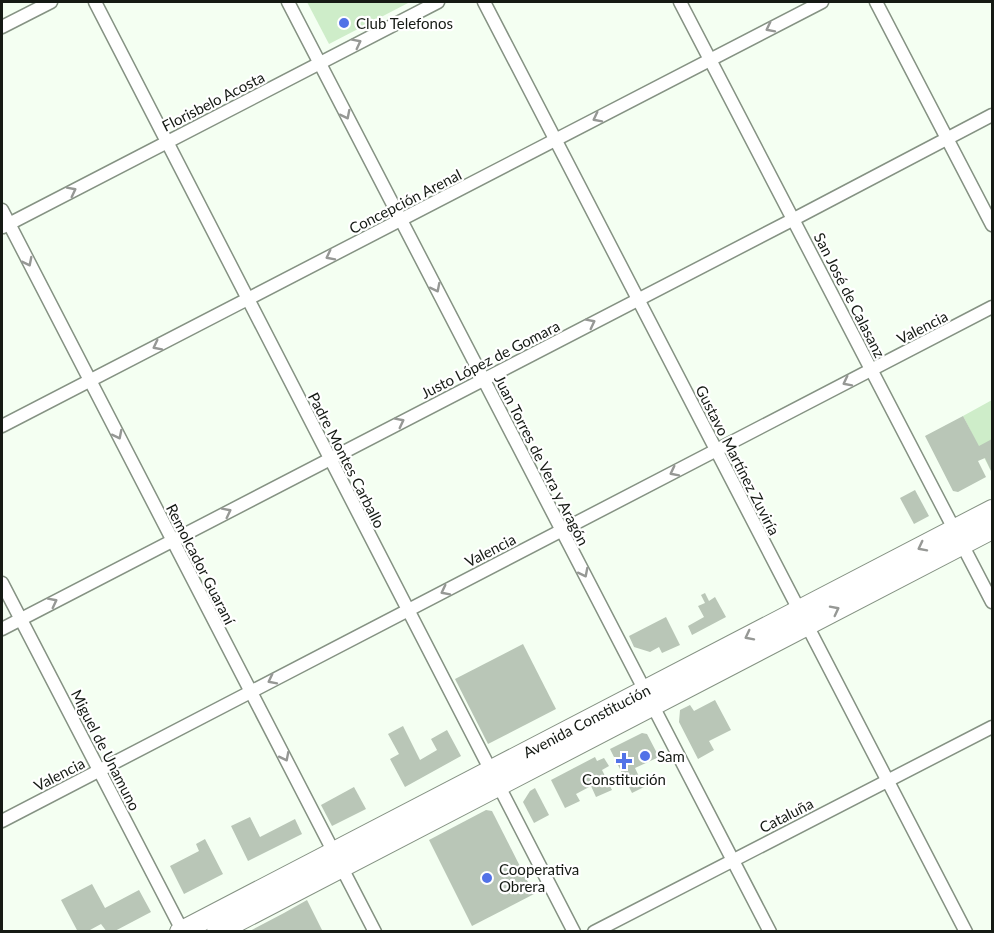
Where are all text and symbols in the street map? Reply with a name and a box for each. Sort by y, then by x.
place label: Club Telefonos [356,14,453,32]
marker: Club Telefonos [337,16,351,30]
one-way arrow [765,21,776,33]
one-way arrow [351,39,362,51]
street label: Florisbelo Acosta [159,67,267,135]
one-way arrow [339,109,350,119]
one-way arrow [592,111,603,122]
street label: Concepción Arenal [346,165,464,237]
one-way arrow [66,187,76,198]
street label: San José de Calasanz [811,230,889,361]
one-way arrow [326,249,337,260]
one-way arrow [21,256,32,266]
one-way arrow [429,282,440,292]
street label: Valencia [894,307,950,347]
street label: Justo López de Gomara [418,316,562,402]
one-way arrow [585,319,596,330]
one-way arrow [153,339,164,350]
street label: Juan Torres de Vera y Aragón [491,372,593,548]
one-way arrow [843,375,854,386]
street label: Gustavo Martínez Zuviría [692,382,784,538]
street label: Padre Montes Carballo [305,389,389,531]
one-way arrow [393,418,404,429]
one-way arrow [111,429,122,439]
one-way arrow [670,465,681,476]
street label: Remolcador Guaraní [163,501,240,629]
one-way arrow [220,508,231,519]
street label: Valencia [462,530,518,570]
one-way arrow [917,539,928,551]
one-way arrow [577,566,588,577]
one-way arrow [441,583,452,595]
one-way arrow [47,598,58,609]
one-way arrow [829,606,840,618]
one-way arrow [744,629,755,641]
one-way arrow [268,673,279,684]
street label: Avenida Constitución [520,680,653,761]
street label: Miguel de Unamuno [68,687,144,813]
place label: Sam [657,747,685,765]
marker: Sam [638,749,652,763]
one-way arrow [278,751,289,762]
street label: Valencia [31,754,87,794]
marker: Constitución [617,754,631,768]
place label: Constitución [582,770,666,788]
street label: Cataluña [756,794,816,836]
place label: Cooperativa Obrera [499,860,579,895]
marker: Cooperativa Obrera [480,871,494,885]

